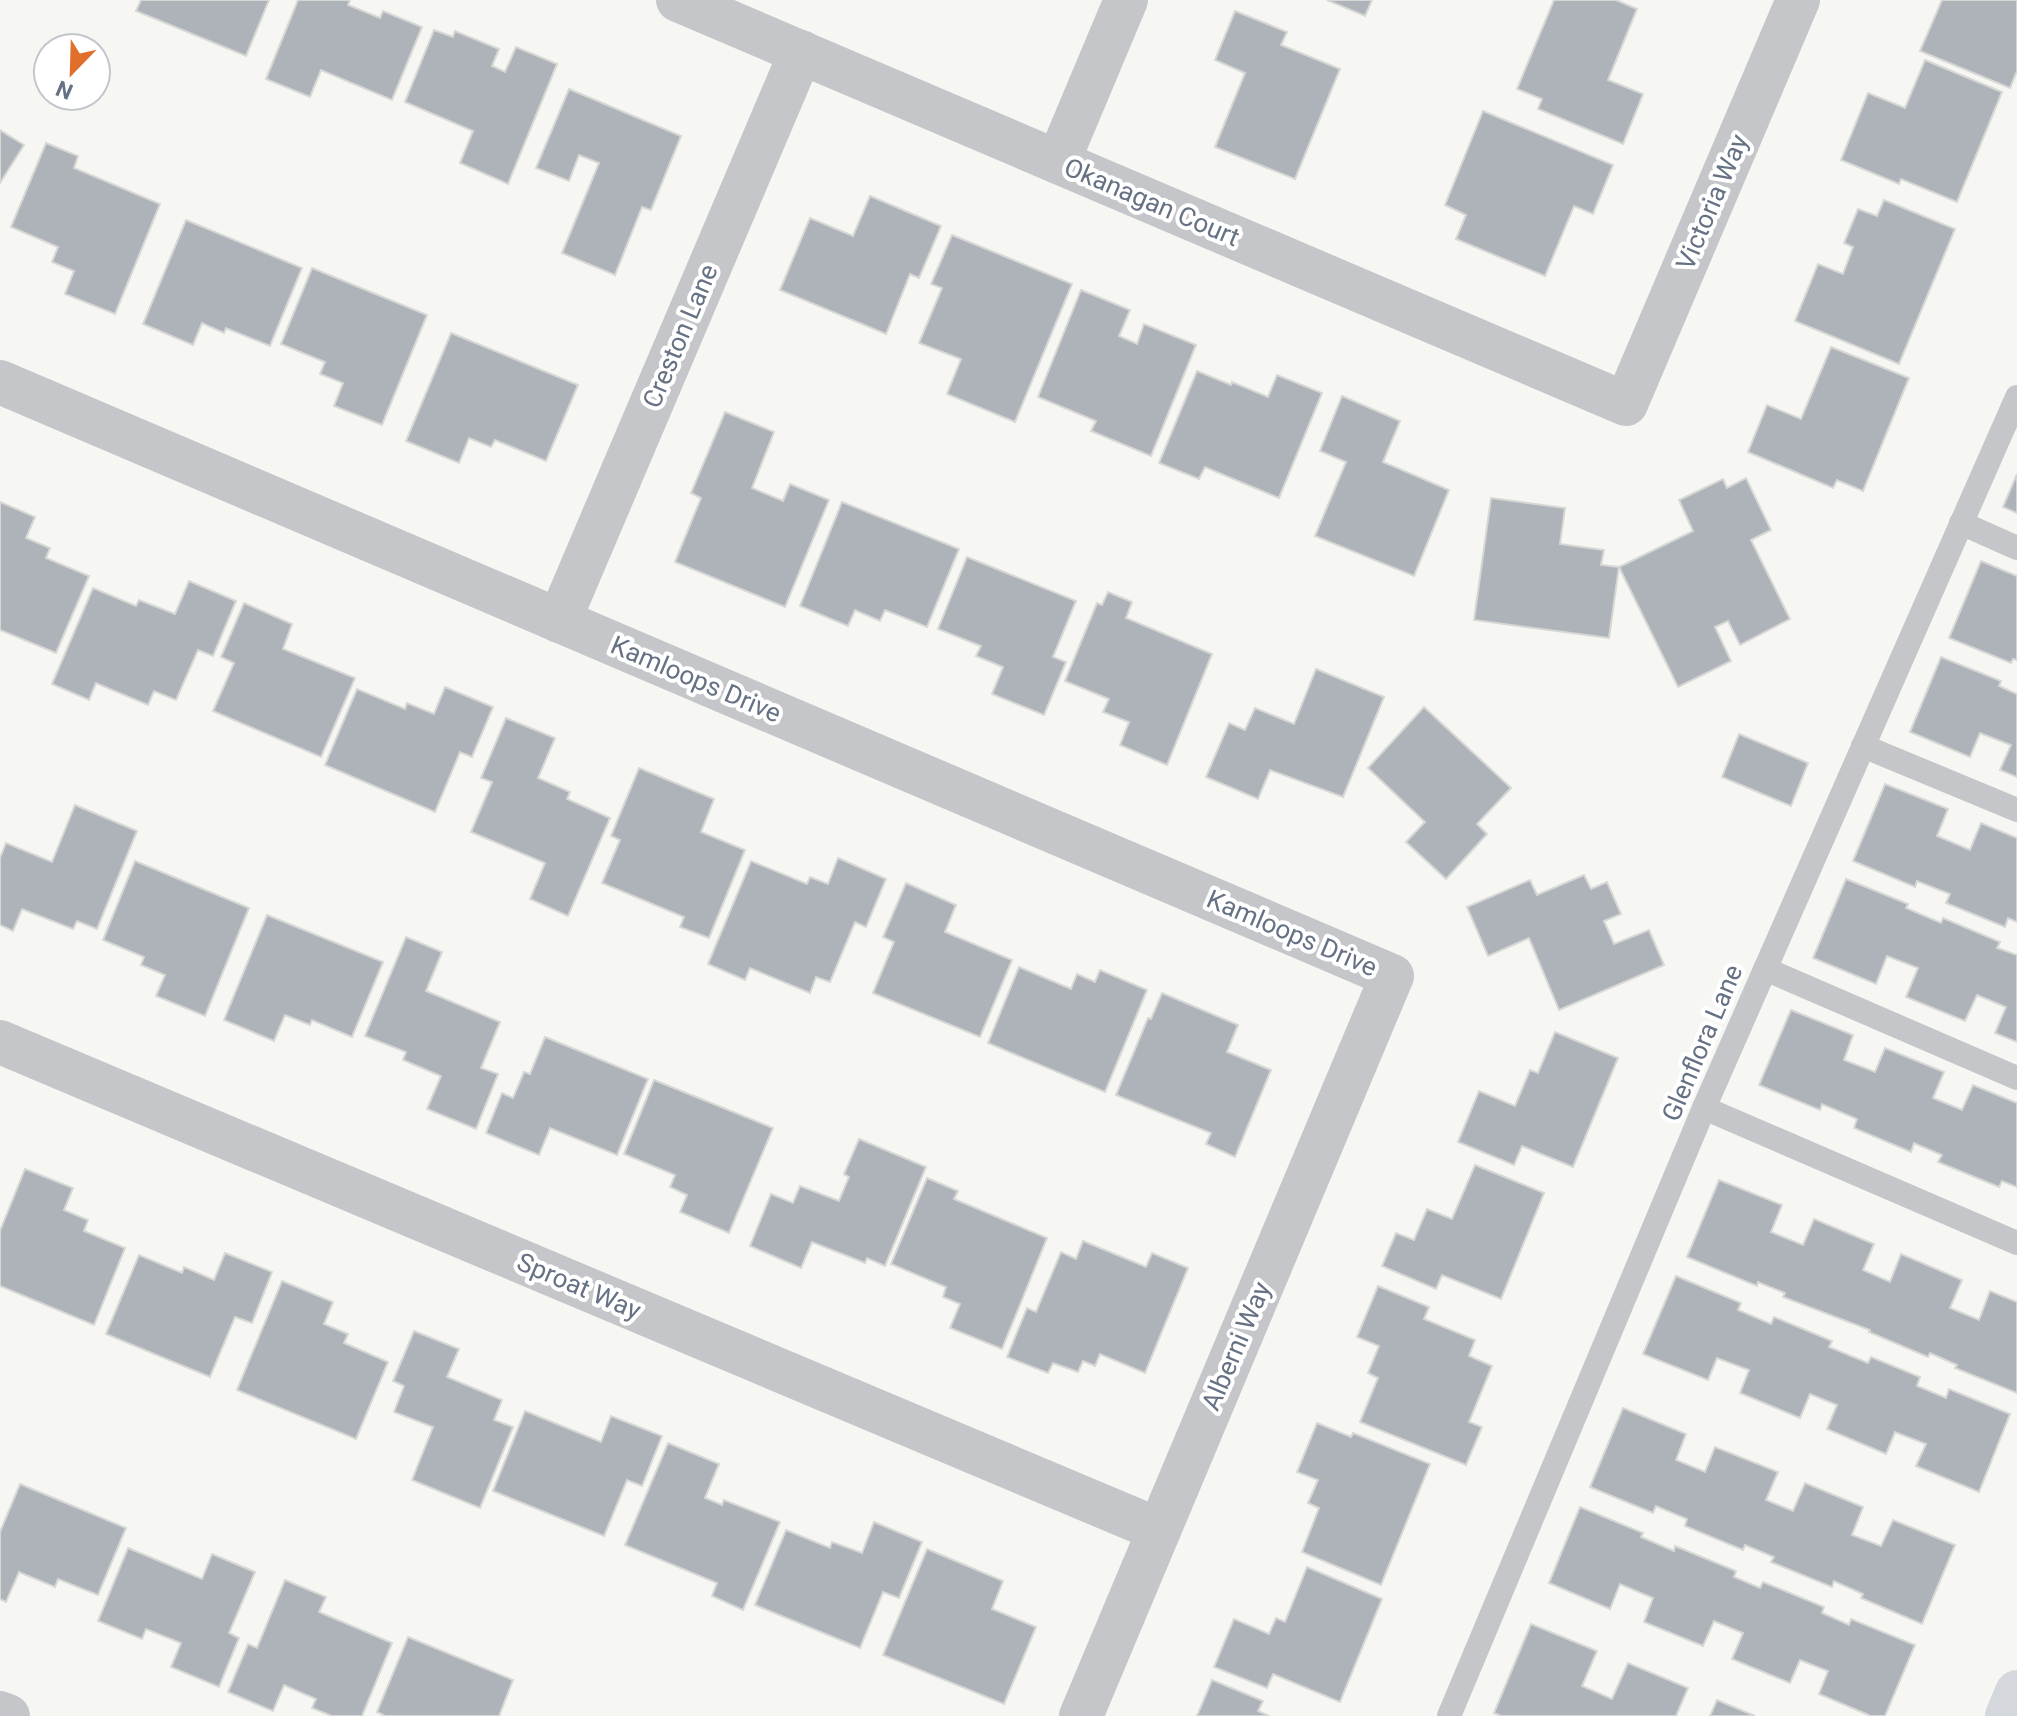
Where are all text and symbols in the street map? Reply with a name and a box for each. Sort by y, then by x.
north arrow [32,32,112,112]
text: N [52,75,76,104]
street label: Victoria Way [1670,130,1754,274]
street label: Okanagan Court [1060,152,1244,252]
street label: Creston Lane [636,260,724,412]
street label: Kamloops Drive [606,630,786,728]
street label: Kamloops Drive [1202,884,1382,982]
street label: Glenflora Lane [1656,960,1748,1126]
street label: Sproat Way [513,1247,645,1325]
street label: Alberni Way [1196,1277,1276,1415]

